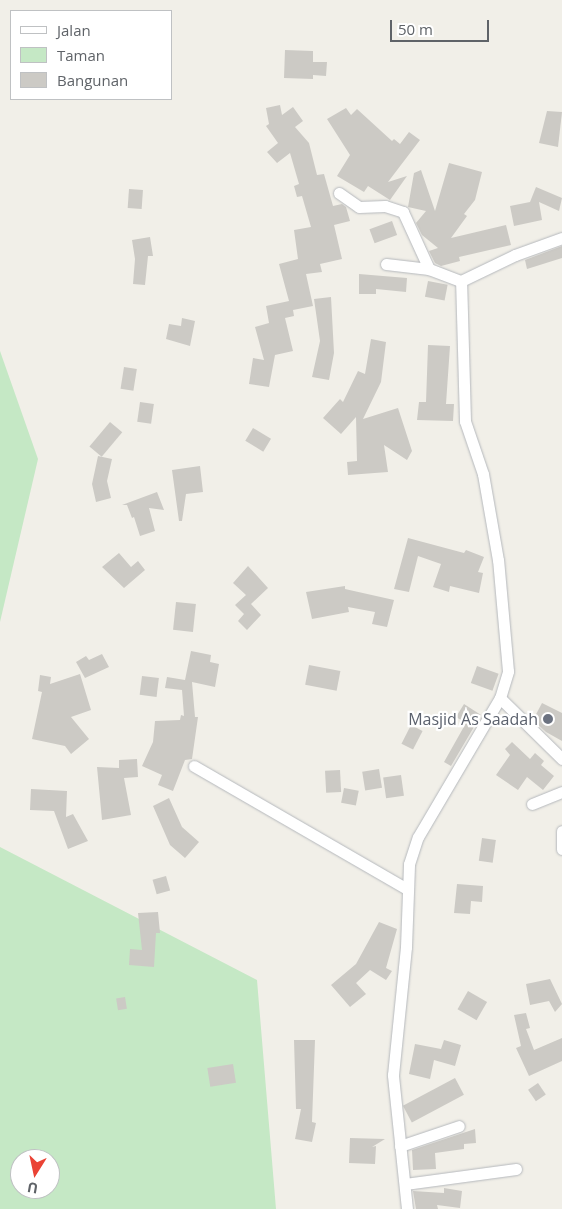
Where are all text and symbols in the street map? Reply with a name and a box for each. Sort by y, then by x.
legend [10,10,172,100]
scale bar [392,10,491,42]
text: 50 m [398,19,433,39]
text: Jalan [57,20,91,40]
text: Taman [57,45,105,65]
text: Bangunan [57,70,128,90]
place label: Masjid As Saadah [408,709,538,729]
marker: Masjid As Saadah [542,713,554,725]
north arrow [10,1149,60,1199]
text: U [26,1178,39,1199]

